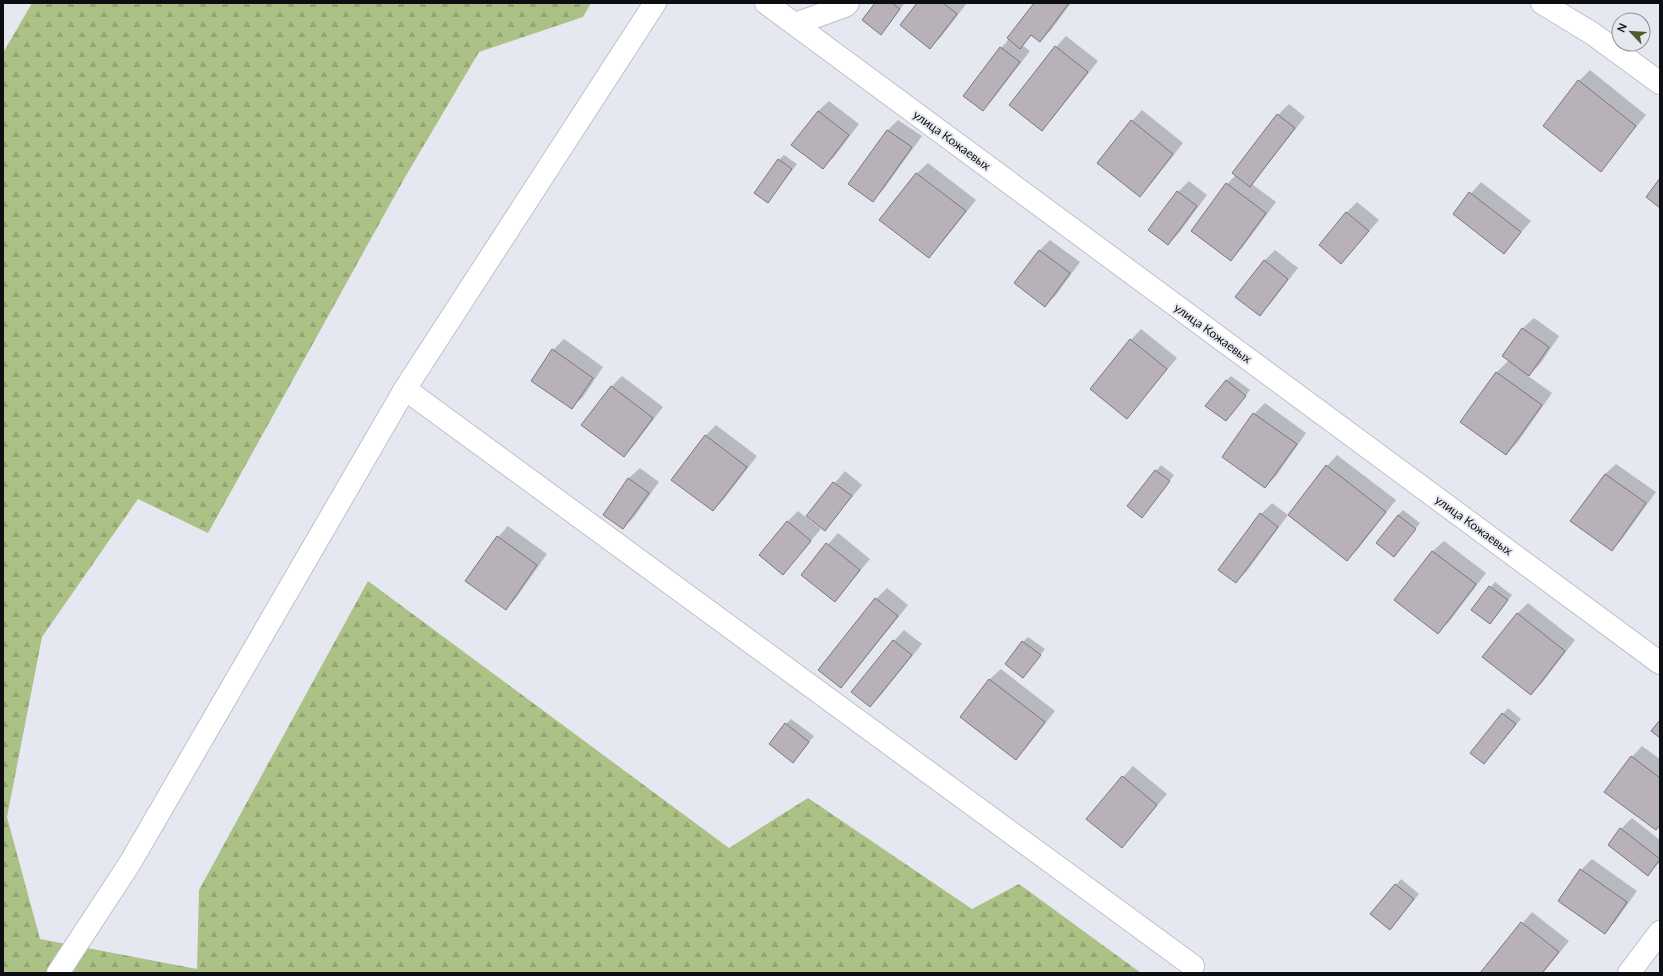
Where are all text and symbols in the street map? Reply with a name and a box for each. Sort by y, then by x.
north arrow [1611,12,1651,52]
text: N [1614,21,1629,34]
street label: улица Кожаевых [910,107,994,173]
street label: улица Кожаевых [1171,300,1255,366]
street label: улица Кожаевых [1432,492,1516,558]

